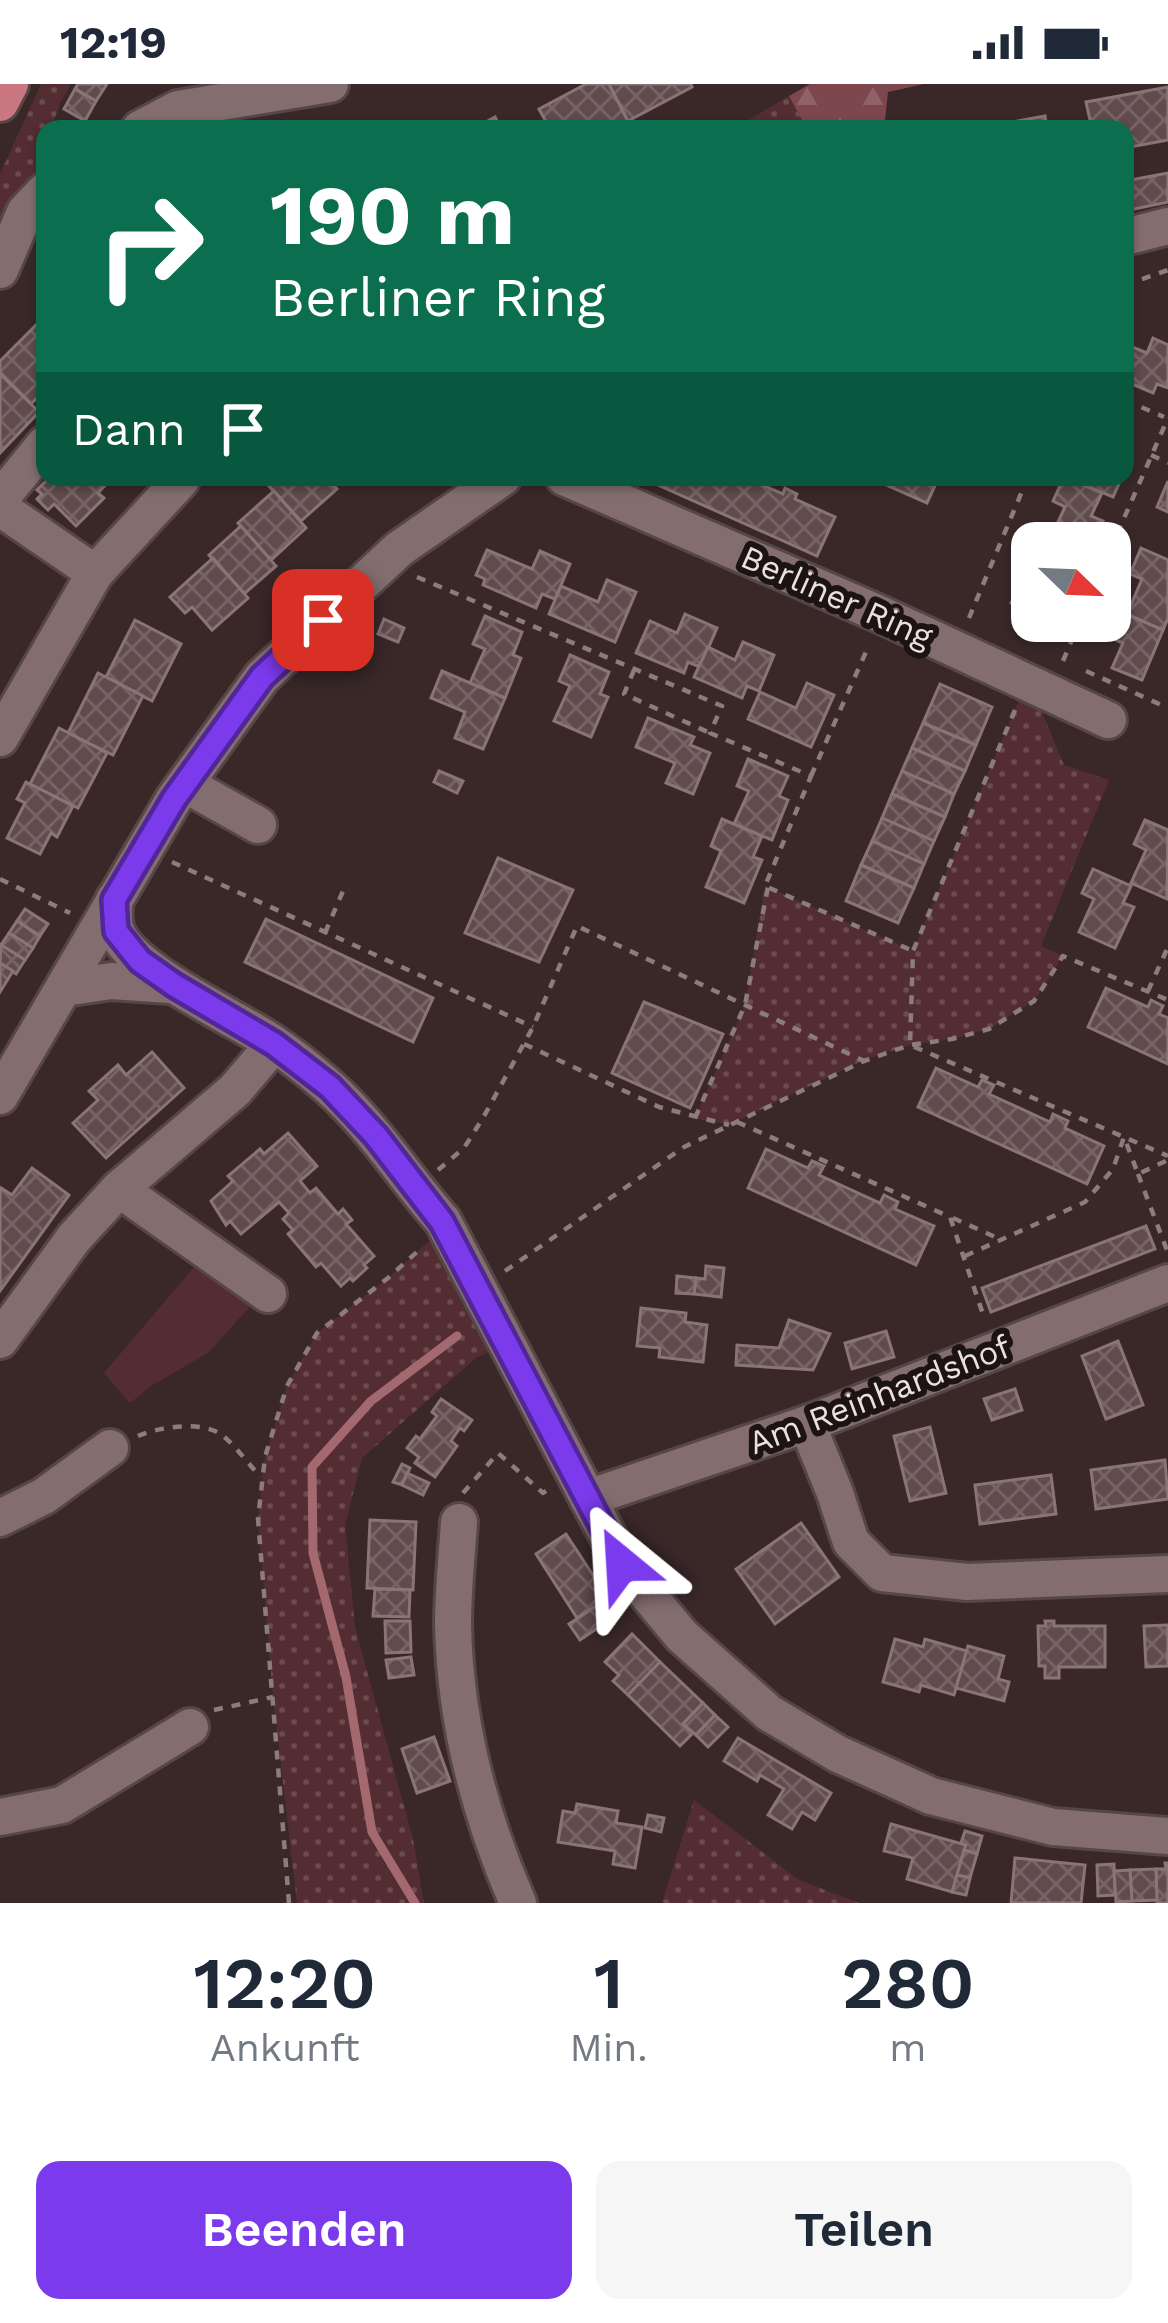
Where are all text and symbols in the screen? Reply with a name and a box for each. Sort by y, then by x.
text: 12:19 [60,16,167,69]
text: 190 m [270,166,515,264]
icon: right [72,168,228,324]
text: Berliner Ring [270,266,605,329]
icon: arrive [210,396,276,462]
text: Dann [72,403,186,456]
north arrow [1011,522,1131,642]
map controls [1011,522,1131,642]
street label: Berliner Ring [735,537,939,656]
pin [272,569,374,671]
icon: arrive [290,587,356,653]
street label: Am Reinhardshof [743,1327,1016,1462]
position arrow [559,1501,685,1627]
text: 12:20 [194,1941,376,2025]
text: 1 [594,1941,624,2025]
text: 280 [841,1941,974,2025]
text: Ankunft [210,2025,360,2070]
text: Min. [570,2025,648,2070]
text: m [889,2025,926,2070]
button: Beenden [36,2161,572,2299]
button: Teilen [596,2161,1132,2299]

